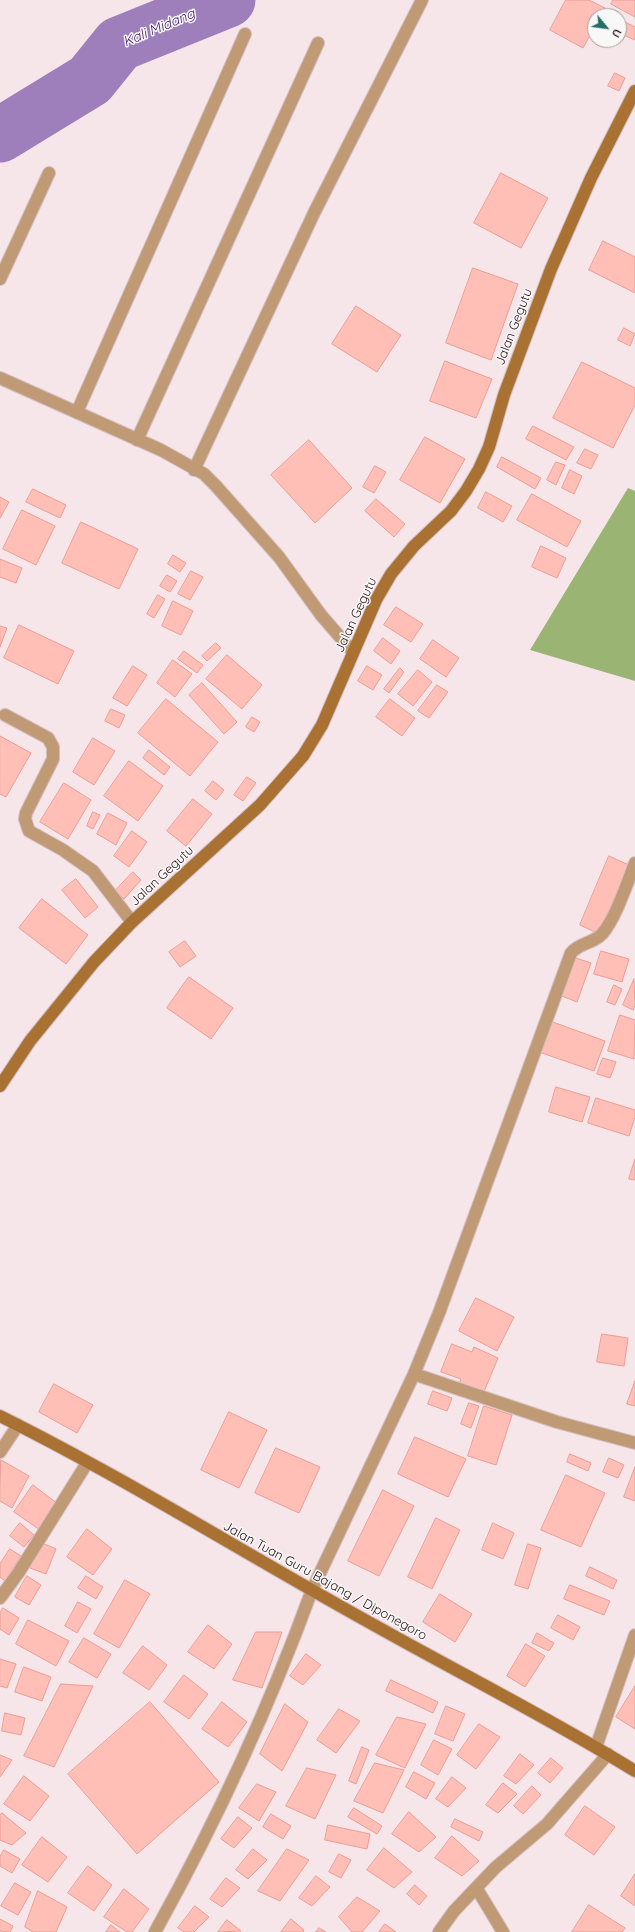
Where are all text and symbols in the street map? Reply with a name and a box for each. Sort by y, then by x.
water label: Kali Midang [121,5,197,51]
north arrow [587,8,627,48]
text: U [609,27,625,40]
street label: Jalan Gegutu [492,287,536,367]
street label: Jalan Gegutu [332,575,380,655]
street label: Jalan Gegutu [127,843,197,909]
street label: Jalan Tuan Guru Bajang / Diponegoro [220,1518,430,1644]

